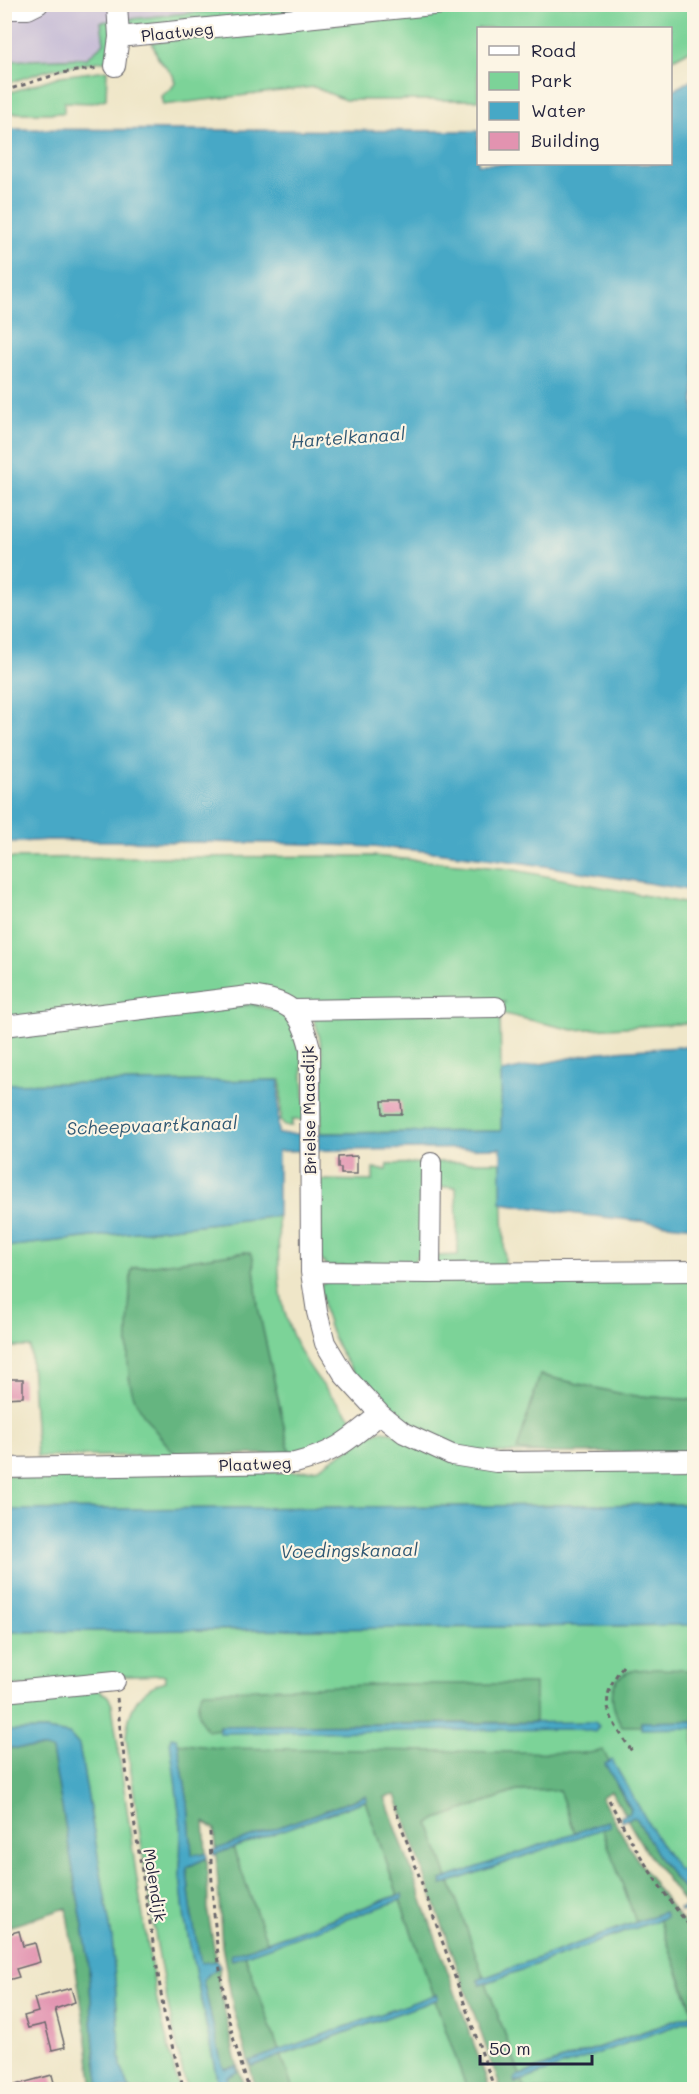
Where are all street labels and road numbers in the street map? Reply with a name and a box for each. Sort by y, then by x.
street label: Plaatweg [140,17,214,46]
street label: Brielse Maasdijk [297,1045,320,1175]
street label: Plaatweg [218,1452,292,1475]
street label: Molendijk [139,1847,172,1923]

